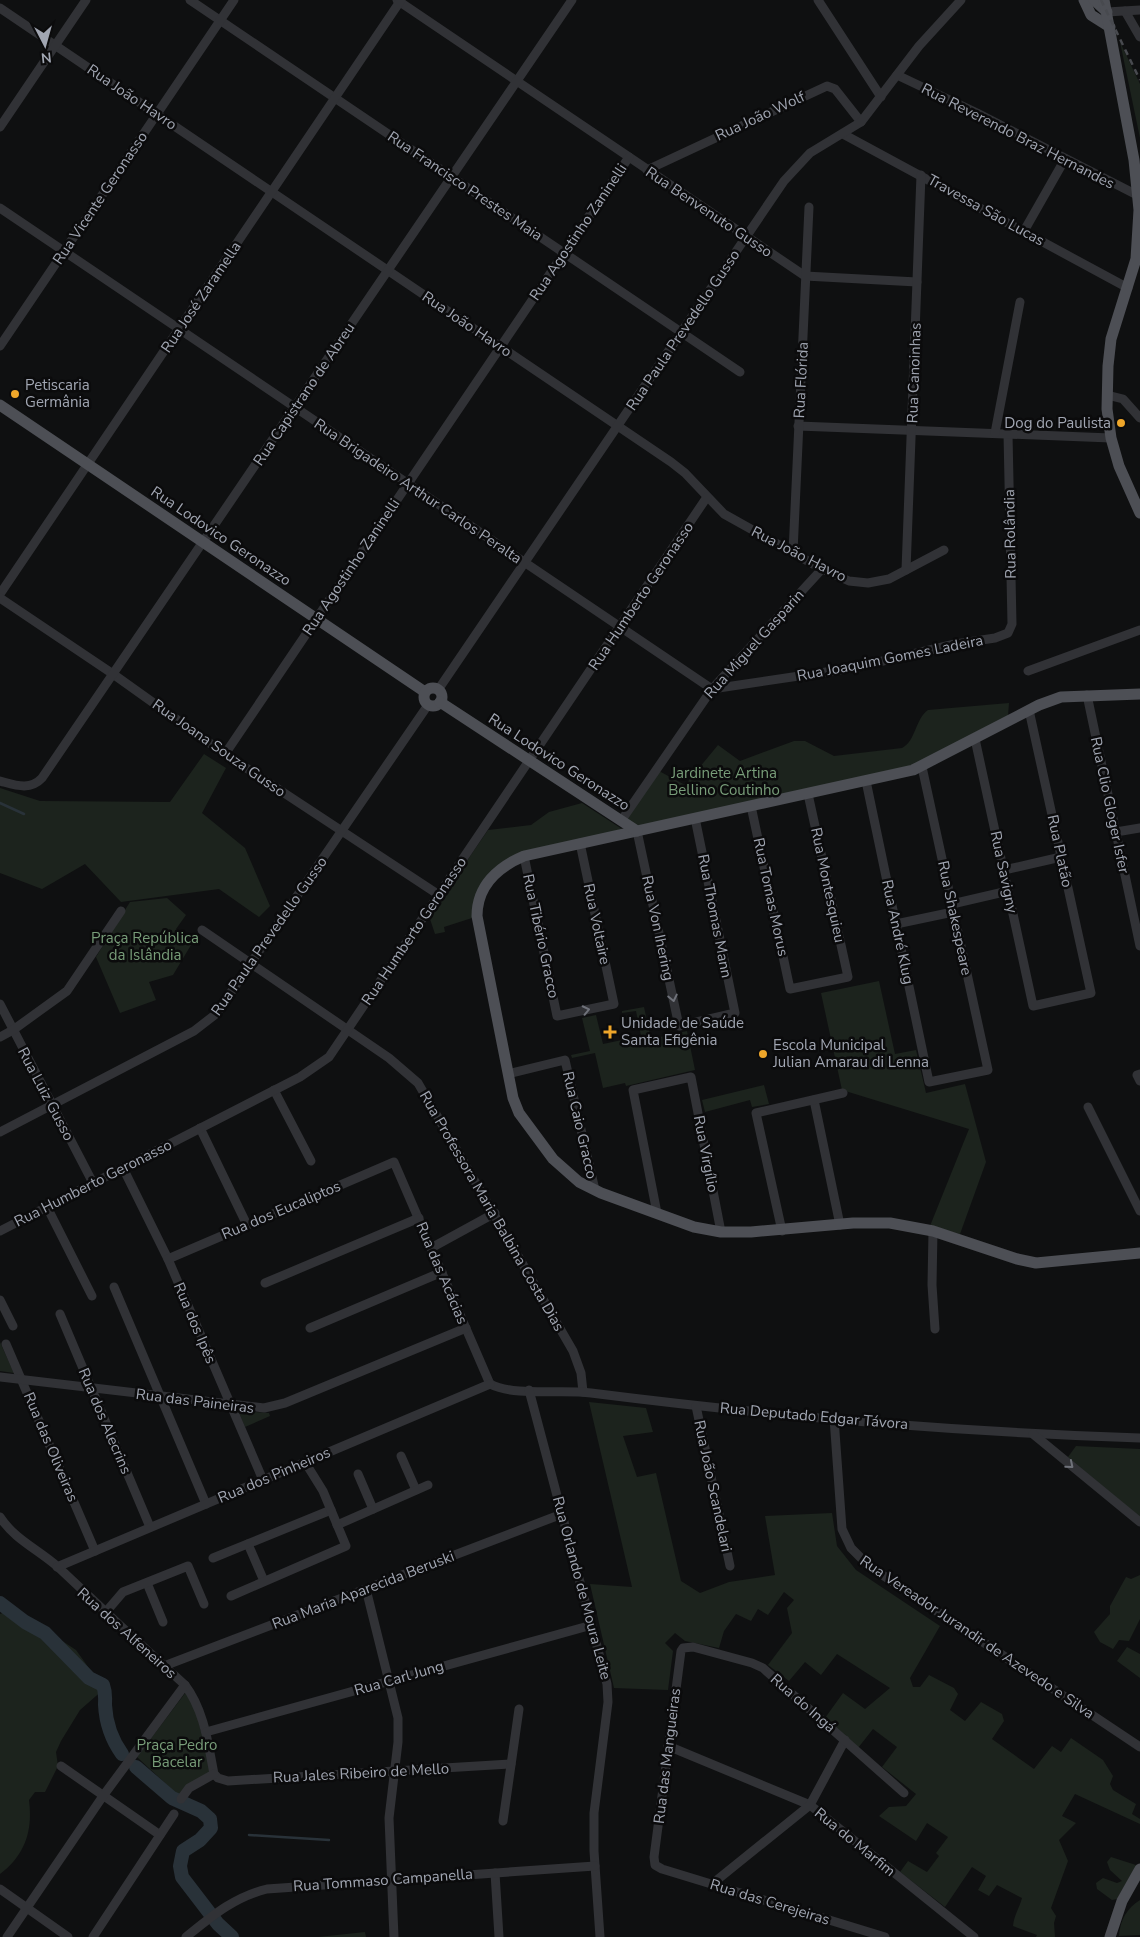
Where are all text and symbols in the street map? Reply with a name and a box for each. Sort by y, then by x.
north arrow [20,20,70,70]
text: N [40,47,53,67]
street label: Rua João Havro [83,60,181,134]
street label: Rua Reverendo Braz Hernandes [918,78,1118,194]
street label: Rua João Wolf [712,86,809,146]
street label: Rua Francisco Prestes Maia [384,127,546,245]
street label: Rua Vicente Geronasso [48,128,152,268]
street label: Rua Agostinho Zaninelli [525,160,631,304]
street label: Rua Benvenuto Gusso [642,162,776,262]
street label: Travessa São Lucas [924,170,1048,250]
street label: Rua José Zaramella [156,238,246,356]
street label: Rua Paula Prevedello Gusso [622,246,744,414]
street label: Rua João Havro [418,287,516,361]
street label: Rua Capistrano de Abreu [249,319,359,469]
street label: Rua Canoinhas [902,322,926,424]
street label: Rua Flórida [789,341,813,419]
place label: Petiscaria Germânia [25,375,90,412]
marker: Petiscaria Germânia [9,388,21,400]
place label: Dog do Paulista [1004,413,1111,433]
street label: Rua Brigadeiro Arthur Carlos Peralta [310,414,526,568]
marker: Dog do Paulista [1115,417,1127,429]
street label: Rua Lodovico Geronazzo [147,482,295,590]
street label: Rua Rolândia [999,489,1021,579]
street label: Rua Agostinho Zaninelli [298,495,404,639]
street label: Rua Humberto Geronasso [584,518,698,674]
street label: Rua João Havro [748,521,850,587]
street label: Rua Miguel Gasparin [700,585,808,703]
street label: Rua Joaquim Gomes Ladeira [795,630,985,686]
street label: Rua Joana Souza Gusso [148,694,290,802]
street label: Rua Lodovico Geronazzo [484,709,634,815]
street label: Rua Clio Gloger Isfer [1086,735,1134,876]
park label: Jardinete Artina Bellino Coutinho [668,763,780,800]
street label: Rua Platão [1043,813,1077,889]
street label: Rua Montesquieu [806,826,850,944]
street label: Rua Savigny [986,829,1023,915]
street label: Rua Tomas Morus [749,836,793,958]
street label: Rua Paula Prevedello Gusso [206,852,332,1020]
street label: Rua Thomas Mann [693,852,737,980]
street label: Rua Humberto Geronasso [357,853,471,1009]
street label: Rua Shakespeare [933,859,977,977]
street label: Rua Tibério Gracco [518,872,564,1000]
street label: Rua Von Ihering [637,874,679,982]
street label: Rua André Klug [877,878,919,986]
street label: Rua Voltaire [579,882,615,966]
park label: Praça República da Islândia [91,928,199,965]
one-way arrow [667,994,677,1002]
one-way arrow [581,1005,590,1016]
place label: Unidade de Saúde Santa Efigênia [621,1013,744,1050]
marker: Unidade de Saúde Santa Efigênia [603,1025,617,1039]
place label: Escola Municipal Julian Amarau di Lenna [772,1035,929,1072]
street label: Rua Luiz Gusso [13,1044,79,1144]
marker: Escola Municipal Julian Amarau di Lenna [757,1048,769,1060]
street label: Rua Caio Gracco [558,1069,602,1181]
street label: Rua Professora Maria Balbina Costa Dias [415,1087,569,1335]
street label: Rua Virgílio [689,1114,723,1194]
street label: Rua Humberto Geronasso [11,1134,175,1232]
street label: Rua dos Eucaliptos [218,1176,344,1244]
street label: Rua das Acácias [411,1219,473,1327]
street label: Rua dos Ipês [169,1279,221,1367]
street label: Rua dos Alecrins [74,1365,136,1477]
street label: Rua das Paineiras [135,1384,255,1418]
street label: Rua das Oliveiras [19,1389,83,1505]
street label: Rua Deputado Edgar Távora [719,1398,909,1434]
street label: Rua João Scandelari [689,1418,737,1554]
street label: Rua dos Pinheiros [215,1442,333,1508]
one-way arrow [1064,1459,1073,1467]
street label: Rua Orlando de Moura Leite [548,1494,616,1682]
street label: Rua Maria Aparecida Beruski [269,1546,457,1634]
street label: Rua Vereador Jurandir de Azevedo e Silva [856,1551,1098,1723]
street label: Rua dos Alfeneiros [73,1583,181,1683]
street label: Rua Carl Jung [352,1656,446,1700]
street label: Rua do Ingá [766,1669,840,1737]
street label: Rua das Mangueiras [649,1687,685,1825]
park label: Praça Pedro Bacelar [137,1735,217,1772]
street label: Rua Jales Ribeiro de Mello [272,1758,450,1788]
street label: Rua do Marfim [810,1803,900,1881]
street label: Rua Tommaso Campanella [292,1864,474,1896]
street label: Rua das Cerejeiras [708,1874,832,1930]

